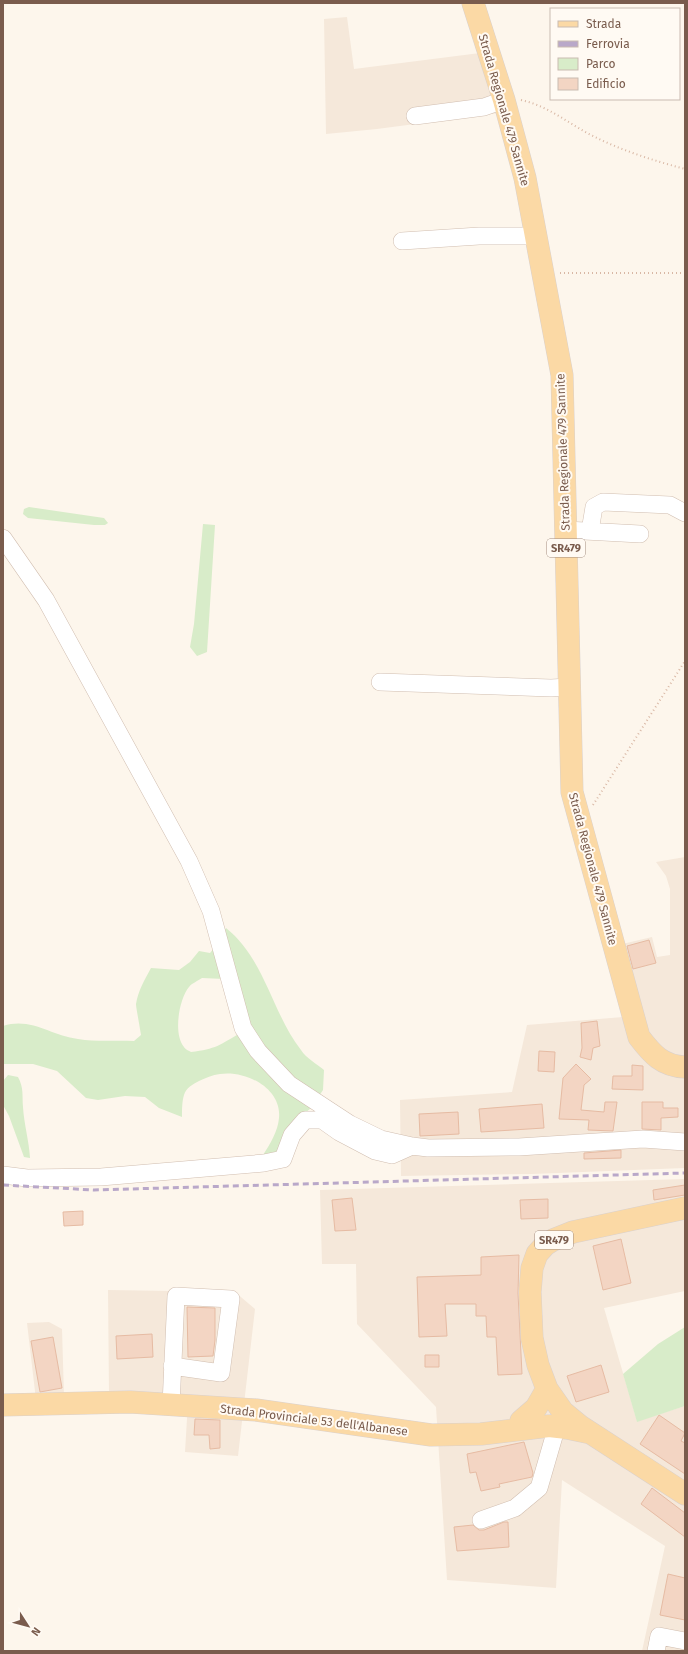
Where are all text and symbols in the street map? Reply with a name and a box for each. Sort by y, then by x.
legend [550,8,680,100]
text: Strada [586,17,621,31]
street label: Strada Regionale 479 Sannite [476,32,532,188]
text: Ferrovia [586,37,630,51]
text: Parco [586,57,616,71]
text: Edificio [586,77,626,91]
street label: Strada Regionale 479 Sannite [553,373,573,531]
road number: SR479 [547,539,585,557]
street label: Strada Regionale 479 Sannite [566,791,620,947]
road number: SR479 [535,1231,573,1249]
street label: Strada Provinciale 53 dell'Albanese [219,1402,409,1438]
north arrow [8,1606,48,1646]
text: N [28,1625,43,1638]

